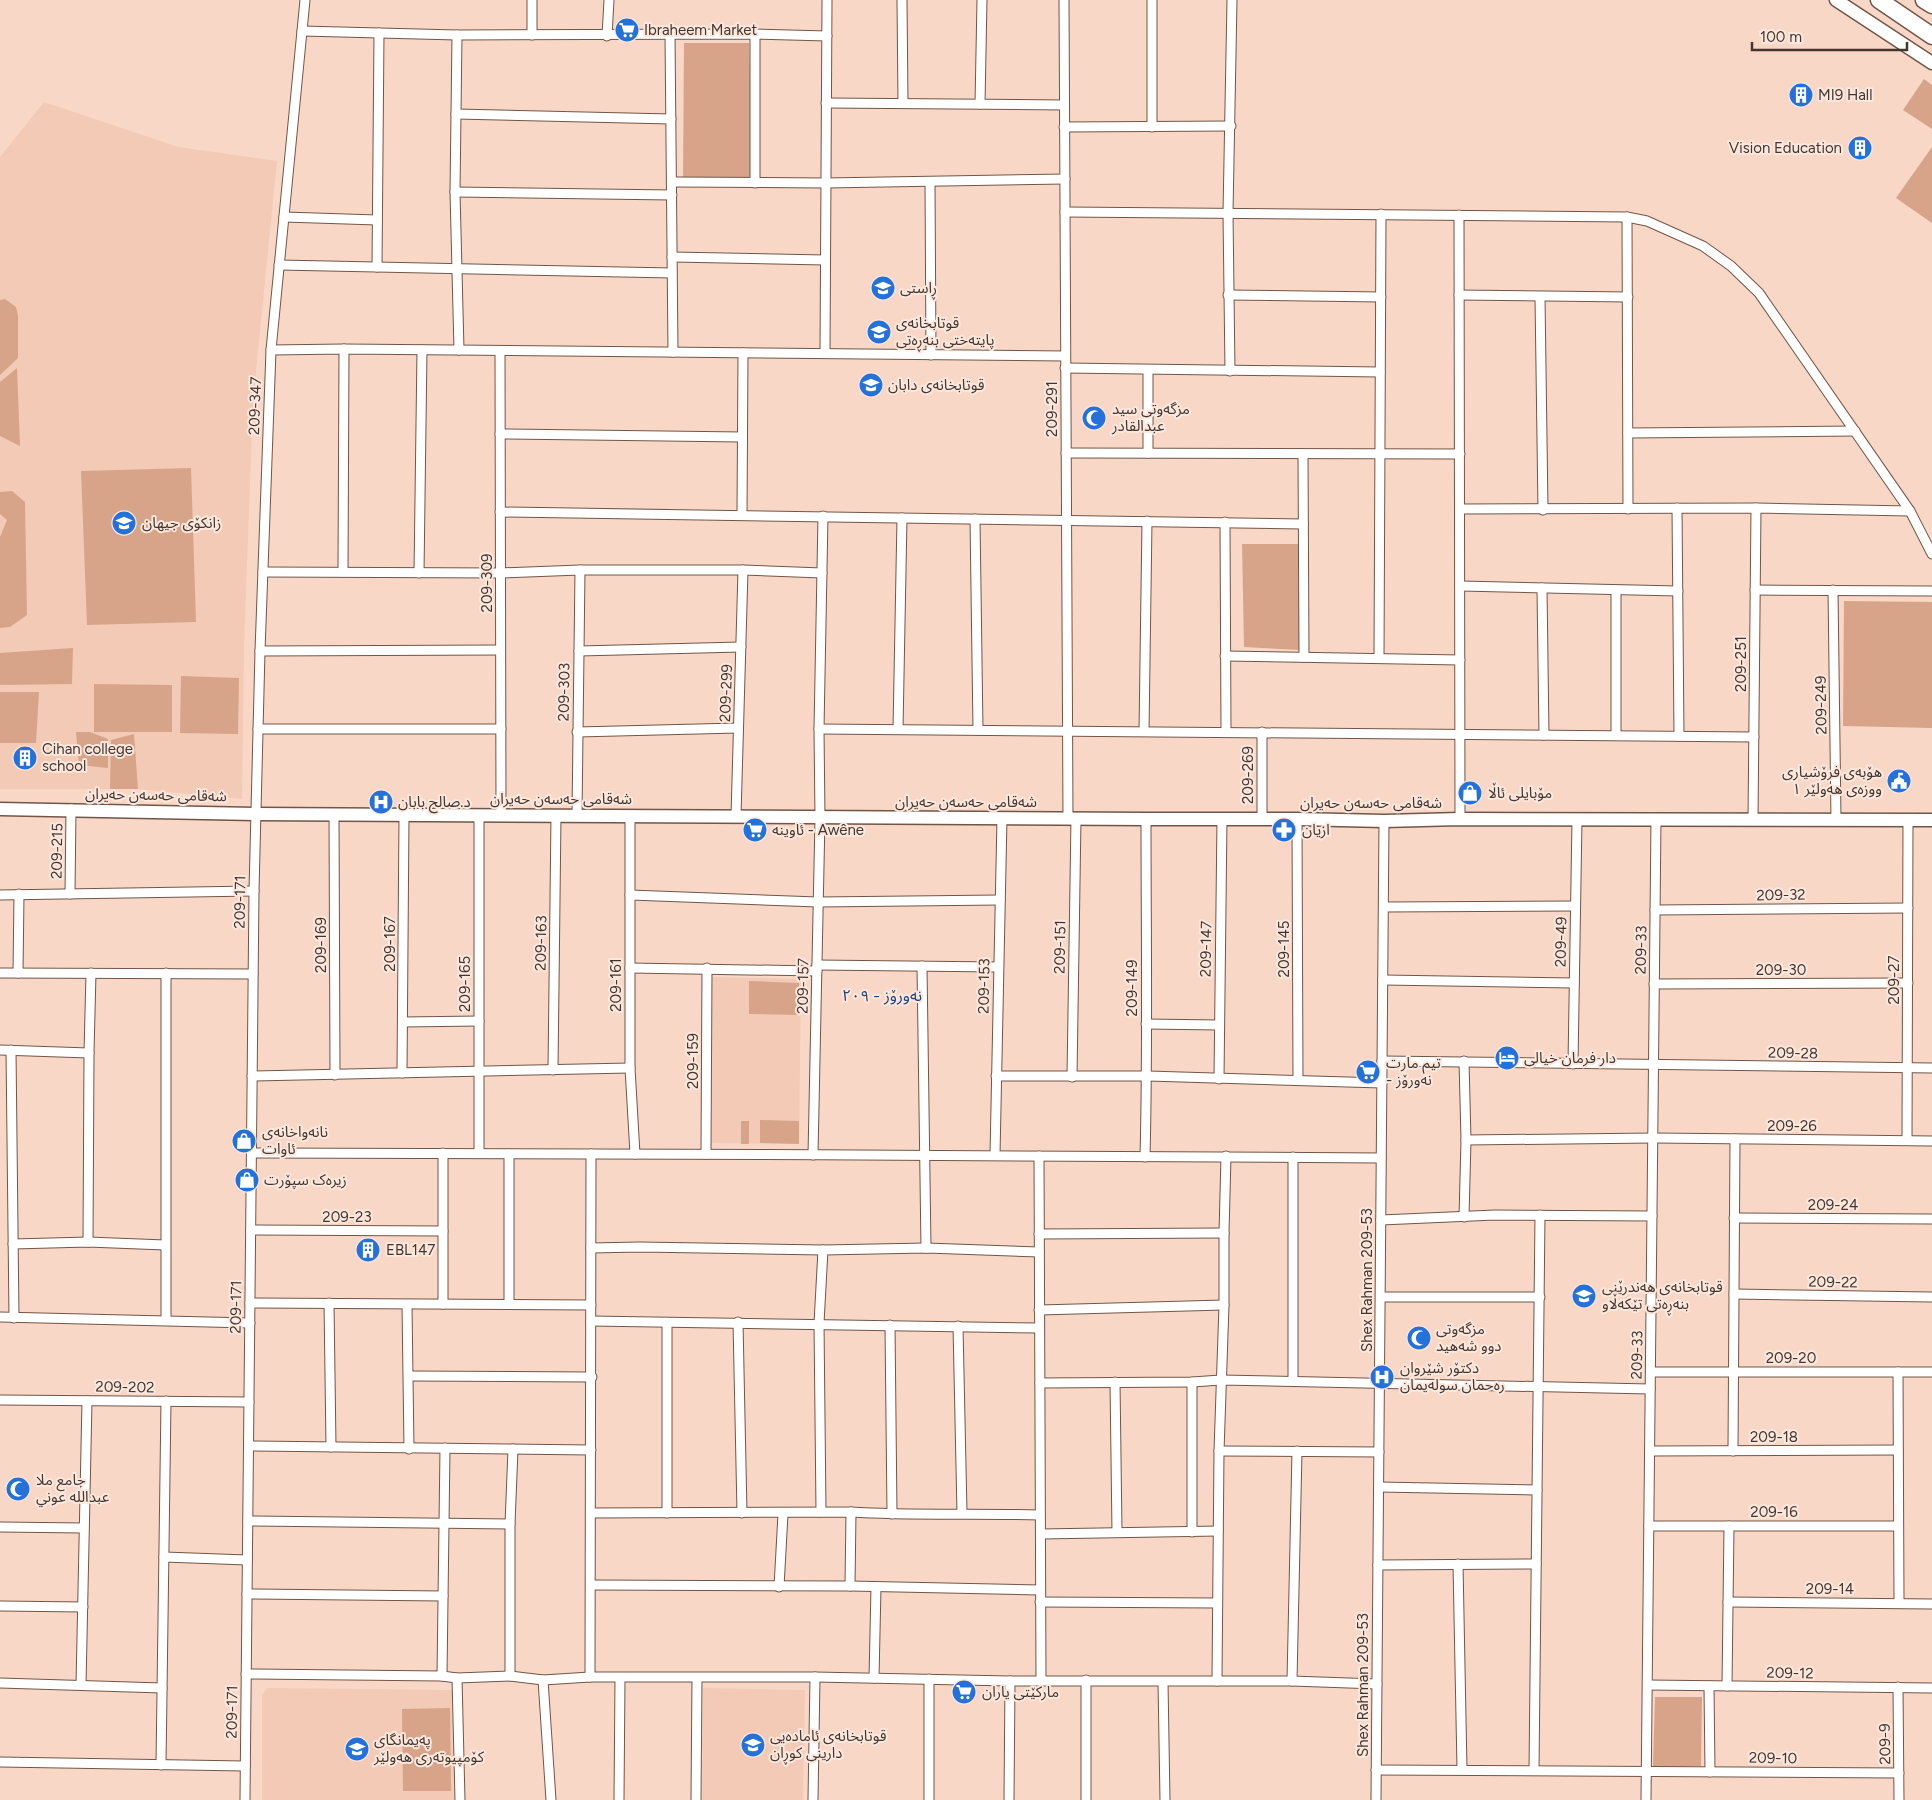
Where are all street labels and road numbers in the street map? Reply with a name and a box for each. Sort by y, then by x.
street label: 209-347 [245,377,265,435]
street label: 209-291 [1043,381,1061,437]
street label: 209-309 [478,553,496,613]
street label: 209-251 [1732,636,1750,692]
street label: 209-303 [554,663,574,721]
street label: 209-299 [716,664,736,722]
street label: 209-249 [1811,675,1831,735]
street label: 209-269 [1239,746,1257,804]
street label: شەقامی حەسەن حەیران [85,785,227,805]
street label: شەقامی حەسەن حەیران [490,790,632,808]
street label: شەقامی حەسەن حەیران [895,793,1037,811]
street label: شەقامی حەسەن حەیران [1300,794,1442,812]
street label: 209-215 [48,823,66,879]
street label: 209-171 [231,875,249,929]
street label: 209-32 [1756,886,1806,904]
street label: 209-163 [532,915,550,971]
street label: 209-167 [381,916,399,972]
street label: 209-169 [312,917,330,973]
street label: 209-49 [1552,917,1570,967]
street label: 209-151 [1051,920,1069,974]
street label: 209-147 [1197,921,1215,977]
street label: 209-145 [1275,921,1293,977]
street label: 209-33 [1632,925,1650,975]
street label: 209-27 [1885,955,1903,1005]
street label: 209-165 [456,956,474,1012]
street label: 209-161 [607,958,625,1012]
street label: 209-157 [794,958,812,1014]
street label: 209-153 [975,958,993,1014]
street label: 209-149 [1123,960,1141,1016]
street label: 209-30 [1756,961,1806,979]
street label: 209-159 [684,1033,702,1089]
street label: 209-28 [1768,1044,1818,1062]
street label: 209-26 [1767,1117,1817,1135]
street label: 209-24 [1808,1196,1858,1214]
street label: 209-23 [322,1208,372,1226]
street label: Shex Rahman 209-53 [1358,1208,1376,1352]
street label: 209-22 [1808,1273,1858,1291]
street label: 209-171 [227,1280,245,1334]
street label: 209-33 [1628,1330,1646,1380]
street label: 209-20 [1766,1349,1816,1367]
street label: 209-202 [95,1377,155,1397]
street label: 209-18 [1750,1428,1798,1446]
street label: 209-16 [1750,1503,1798,1521]
street label: 209-14 [1806,1580,1854,1598]
street label: Shex Rahman 209-53 [1354,1613,1372,1757]
street label: 209-12 [1766,1664,1814,1682]
street label: 209-171 [223,1685,241,1739]
street label: 209-9 [1876,1723,1894,1765]
street label: 209-10 [1749,1749,1797,1767]

